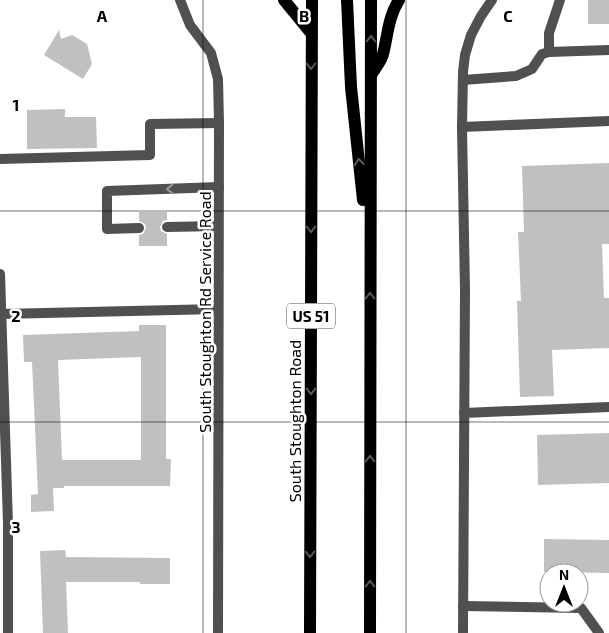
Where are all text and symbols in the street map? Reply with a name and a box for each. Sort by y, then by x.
text: A [97,6,108,25]
text: B [299,6,309,25]
text: C [503,6,513,25]
one-way arrow [366,35,376,42]
one-way arrow [306,62,316,70]
text: 1 [13,95,19,114]
one-way arrow [354,158,365,166]
one-way arrow [166,183,174,194]
street label: South Stoughton Rd Service Road [195,191,214,433]
one-way arrow [306,225,316,233]
one-way arrow [365,292,375,300]
road number: US 51 [287,304,335,328]
text: 2 [11,306,21,325]
street label: South Stoughton Road [285,340,304,502]
one-way arrow [306,388,316,395]
one-way arrow [365,454,375,462]
text: 3 [11,517,21,536]
one-way arrow [305,550,315,558]
north arrow [539,563,589,613]
text: N [559,566,569,583]
one-way arrow [365,580,375,588]

